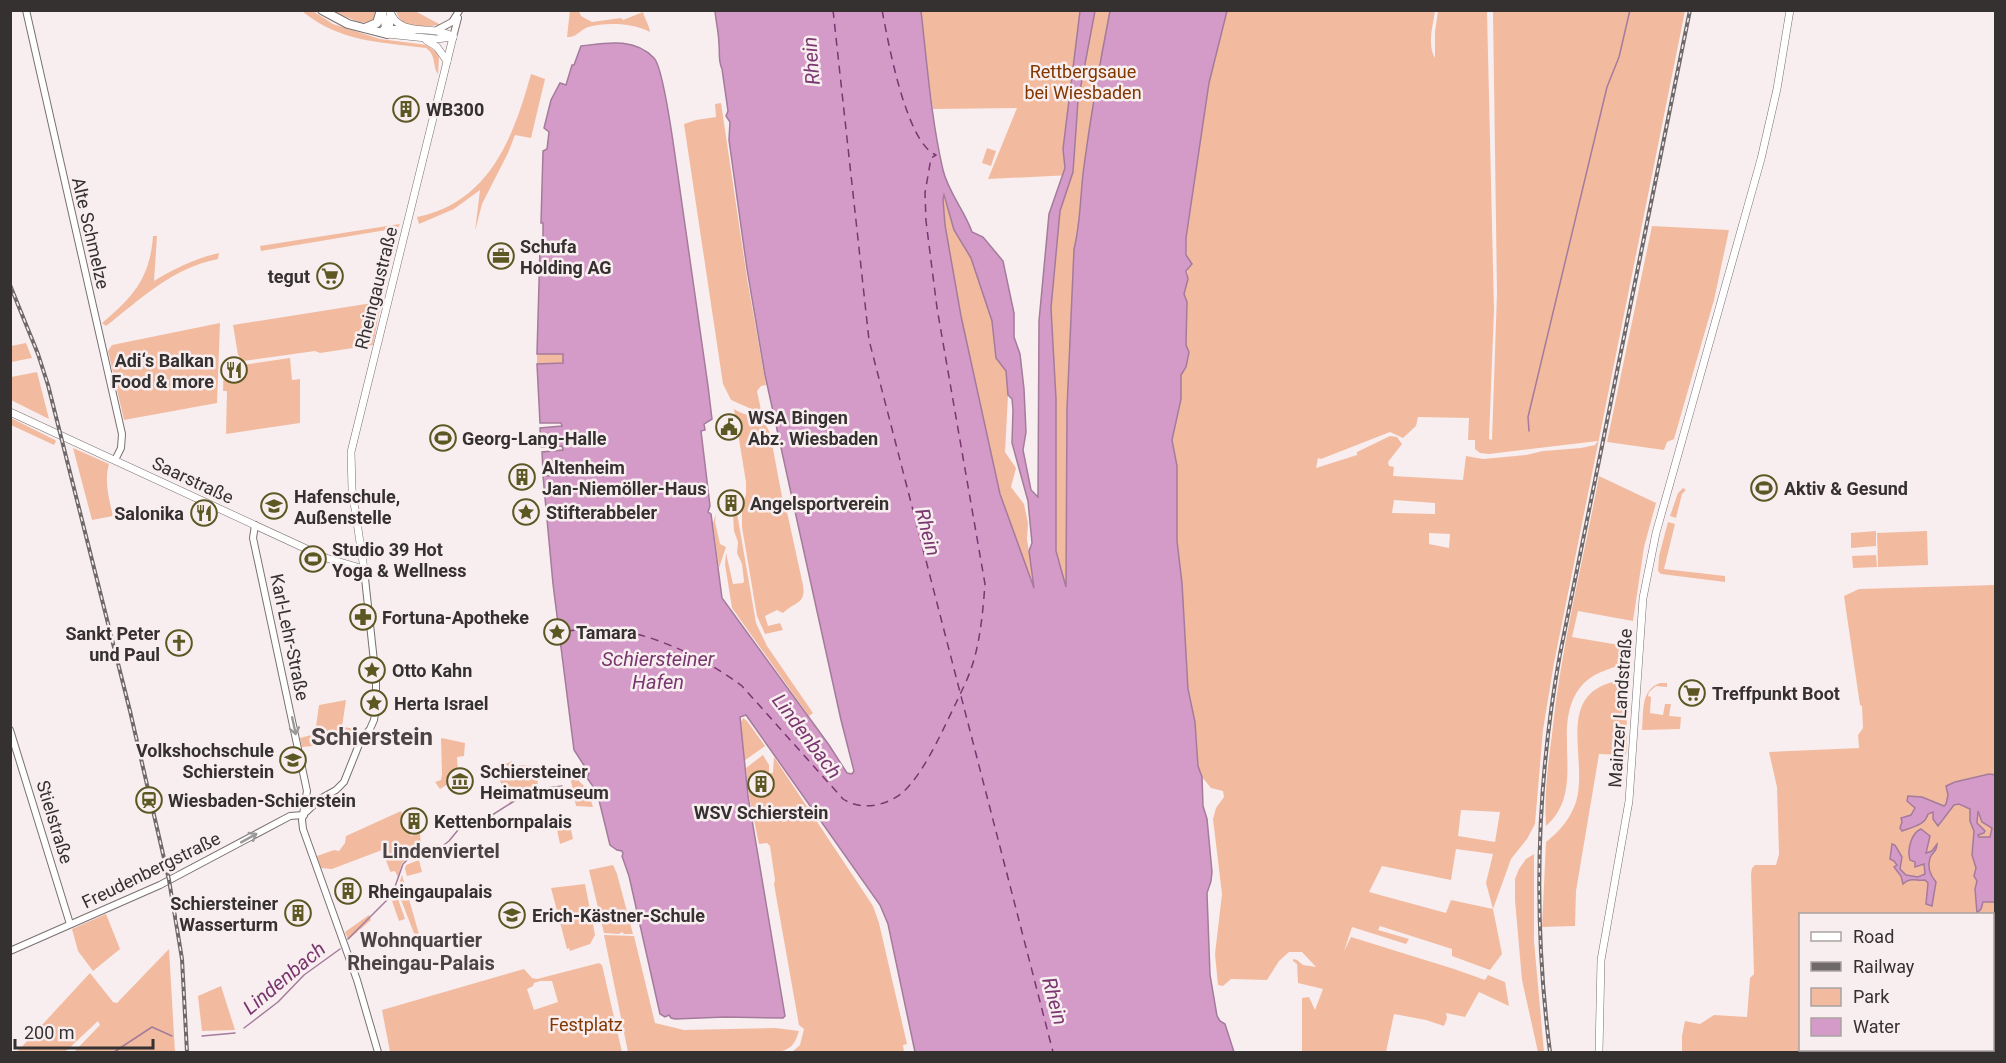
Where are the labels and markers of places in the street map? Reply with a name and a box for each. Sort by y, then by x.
building icon: WB300 [391,94,421,124]
place label: WB300 [426,99,484,120]
place label: Schufa Holding AG [520,236,612,278]
office icon: Schufa Holding AG [486,241,516,271]
supermarket icon: tegut [315,261,345,291]
place label: tegut [268,266,310,287]
place label: Adi‘s Balkan Food & more [111,350,214,392]
restaurant icon: Adi‘s Balkan Food & more [219,355,249,385]
place label: WSA Bingen Abz. Wiesbaden [748,407,878,449]
public building icon: WSA Bingen Abz. Wiesbaden [714,412,744,442]
sports icon: Georg-Lang-Halle [428,423,458,453]
place label: Georg-Lang-Halle [462,428,607,449]
place label: Altenheim Jan-Niemöller-Haus [542,457,706,499]
building icon: Altenheim Jan-Niemöller-Haus [507,462,537,492]
sports icon: Aktiv & Gesund [1749,473,1779,503]
place label: Aktiv & Gesund [1784,478,1908,499]
place label: Hafenschule, Außenstelle [294,486,400,528]
building icon: Angelsportverein [716,488,746,518]
school or university icon: Hafenschule, Außenstelle [259,491,289,521]
place label: Angelsportverein [750,493,889,514]
place icon: Stifterabbeler [511,497,541,527]
restaurant icon: Salonika [189,498,219,528]
place label: Stifterabbeler [546,502,658,523]
place label: Salonika [114,503,184,524]
place label: Studio 39 Hot Yoga & Wellness [332,539,466,581]
sports icon: Studio 39 Hot Yoga & Wellness [298,544,328,574]
pharmacy icon: Fortuna-Apotheke [348,602,378,632]
place label: Fortuna-Apotheke [382,607,529,628]
place icon: Tamara [542,617,572,647]
place label: Tamara [576,622,637,643]
place label: Sankt Peter und Paul [65,623,160,665]
church icon: Sankt Peter und Paul [164,628,194,658]
place icon: Otto Kahn [357,655,387,685]
place label: Otto Kahn [392,660,472,681]
supermarket icon: Treffpunkt Boot [1677,678,1707,708]
place label: Treffpunkt Boot [1712,683,1840,704]
place icon: Herta Israel [359,688,389,718]
place label: Herta Israel [394,693,489,714]
place label: Volkshochschule Schierstein [136,740,274,782]
school or university icon: Volkshochschule Schierstein [278,745,308,775]
place label: Schiersteiner Heimatmuseum [480,761,609,803]
museum icon: Schiersteiner Heimatmuseum [445,766,475,796]
building icon: WSV Schierstein [746,769,776,799]
station icon: Wiesbaden-Schierstein [134,785,164,815]
place label: Wiesbaden-Schierstein [168,790,356,811]
place label: WSV Schierstein [694,802,828,823]
building icon: Kettenbornpalais [399,806,429,836]
place label: Kettenbornpalais [434,811,572,832]
building icon: Rheingaupalais [333,876,363,906]
place label: Rheingaupalais [368,881,492,902]
place label: Schiersteiner Wasserturm [170,893,278,935]
building icon: Schiersteiner Wasserturm [283,898,313,928]
school or university icon: Erich-Kästner-Schule [497,900,527,930]
place label: Erich-Kästner-Schule [532,905,705,926]

